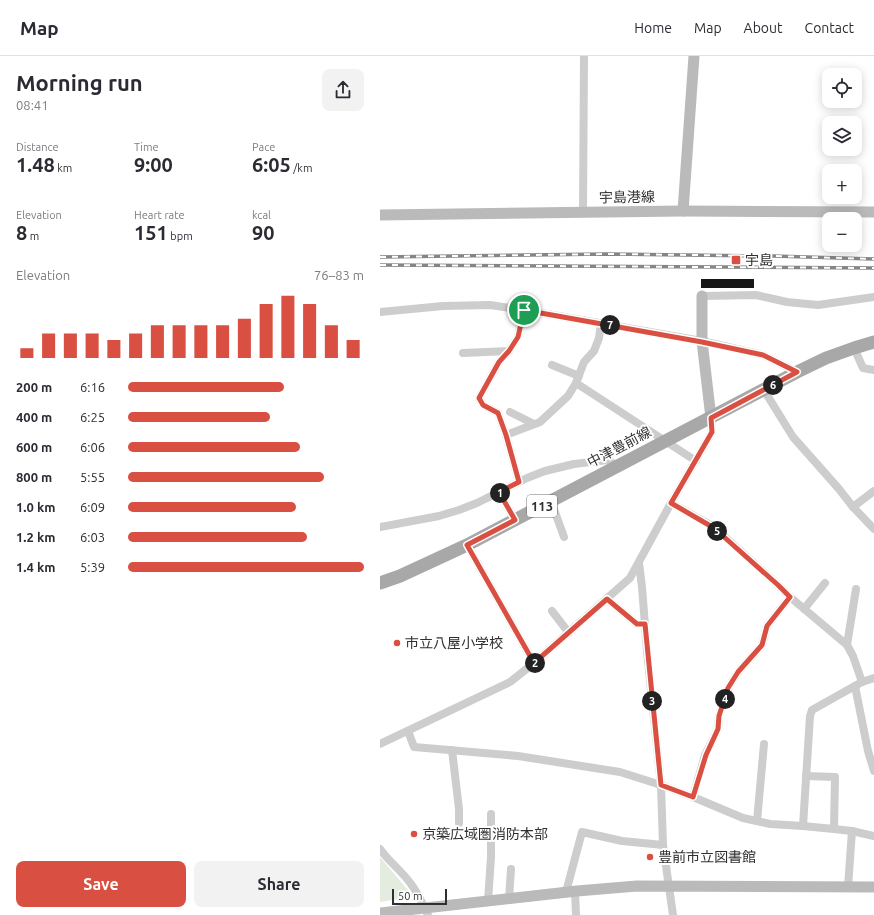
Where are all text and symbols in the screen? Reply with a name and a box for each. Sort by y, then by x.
text: Map [20,17,59,39]
text: Home [634,20,672,36]
text: Map [694,20,722,36]
text: About [744,20,783,36]
text: Contact [805,20,854,36]
map controls [822,68,862,252]
button: locate [822,68,862,108]
button: share [322,69,364,111]
text: Morning run [16,70,143,95]
text: 08:41 [16,98,49,112]
button: layers [822,116,862,156]
text: Distance [16,141,59,153]
text: Time [134,141,159,153]
text: Pace [252,141,275,153]
text: 1.48 [16,153,55,176]
text: 9:00 [134,153,173,176]
text: 6:05 [252,153,291,176]
text: km [55,162,72,174]
text: /km [291,162,312,174]
button: + [822,164,862,204]
street label: 宇島港線 [599,189,655,205]
text: Elevation [16,209,62,221]
text: Heart rate [134,209,185,221]
text: kcal [252,209,271,221]
button: − [822,212,862,252]
text: 8 [16,221,27,244]
text: 151 [134,221,168,244]
text: 90 [252,221,275,244]
text: m [27,230,39,242]
text: bpm [168,230,193,242]
place label: 宇島 [745,252,773,268]
marker: 宇島 [730,254,742,266]
text: Elevation [16,268,70,282]
text: 76–83 m [314,268,364,282]
pin [507,293,541,327]
icon: arrive [513,299,535,321]
pin: 7 [600,315,620,335]
text: 7 [607,319,613,331]
pin: 6 [763,375,783,395]
text: 6 [770,379,776,391]
text: 200 m [16,380,52,394]
text: 6:16 [80,380,105,394]
text: 400 m [16,410,52,424]
text: 6:25 [80,410,105,424]
street label: 中津豊前線 [584,424,654,470]
text: 600 m [16,440,52,454]
text: 6:06 [80,440,105,454]
text: 800 m [16,470,52,484]
text: 5:55 [80,470,105,484]
pin: 1 [490,483,510,503]
text: 1 [497,487,503,499]
road number: 113 [527,495,557,517]
text: 1.0 km [16,500,55,514]
text: 6:09 [80,500,105,514]
pin: 5 [707,521,727,541]
text: 5 [714,525,720,537]
text: 1.2 km [16,530,55,544]
text: 6:03 [80,530,105,544]
text: 1.4 km [16,560,55,574]
text: 5:39 [80,560,105,574]
place label: 市立八屋小学校 [405,635,503,651]
marker: 市立八屋小学校 [392,638,402,648]
pin: 2 [525,653,545,673]
text: 2 [532,657,538,669]
pin: 4 [715,689,735,709]
pin: 3 [642,691,662,711]
text: 4 [722,693,728,705]
text: 3 [649,695,655,707]
place label: 京築広域圏消防本部 [422,826,548,842]
marker: 京築広域圏消防本部 [409,829,419,839]
place label: 豊前市立図書館 [658,849,756,865]
marker: 豊前市立図書館 [645,852,655,862]
button: Save [16,861,186,907]
button: Share [194,861,364,907]
scale bar [392,887,447,906]
text: 50 m [398,890,422,902]

